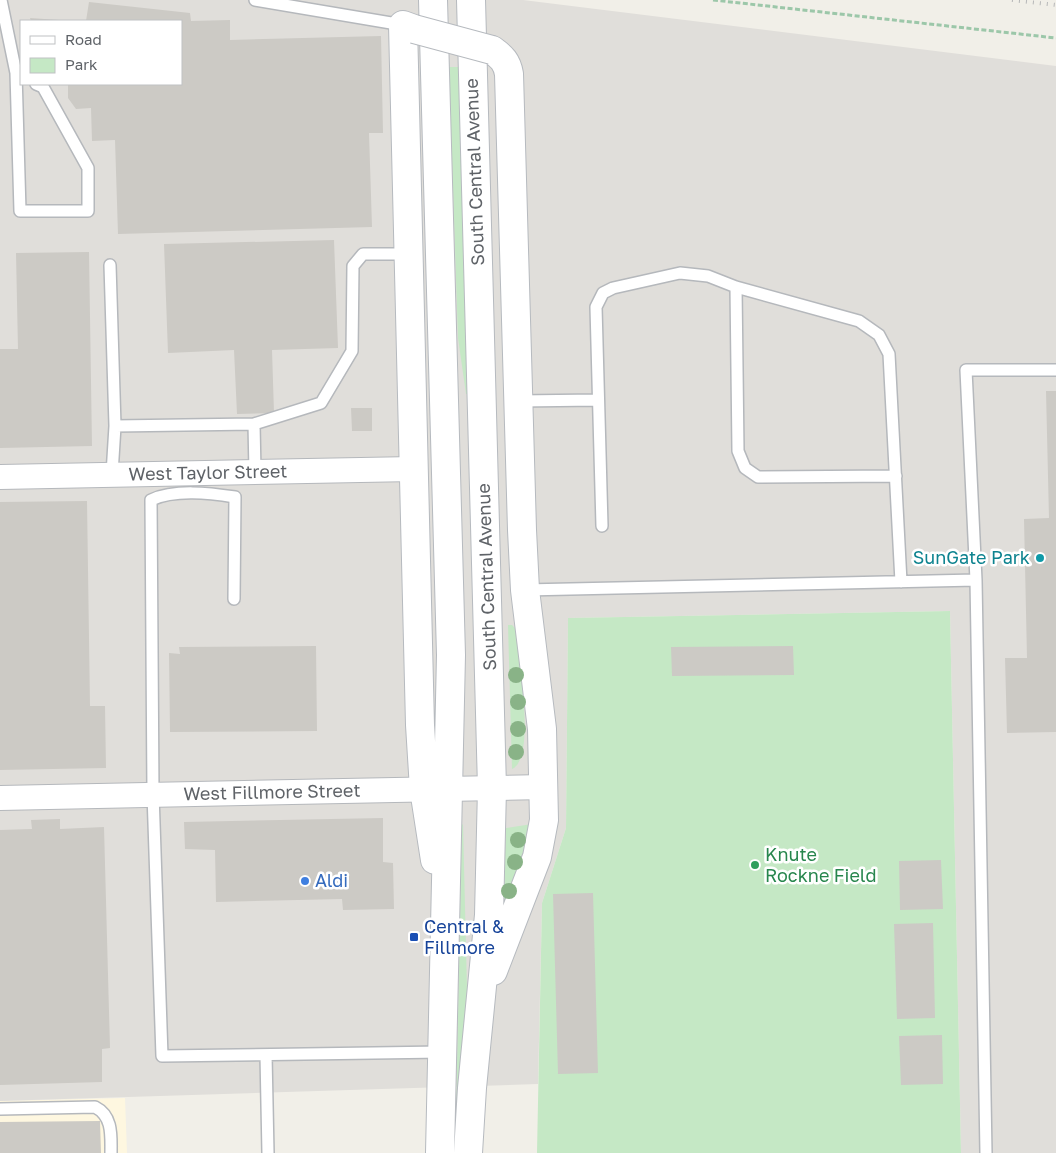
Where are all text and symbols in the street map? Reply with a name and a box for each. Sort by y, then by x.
legend [20,20,182,85]
text: Road [65,30,102,48]
text: Park [65,55,98,73]
street label: South Central Avenue [460,78,488,266]
street label: West Taylor Street [128,459,288,485]
street label: South Central Avenue [472,483,500,671]
place label: SunGate Park [913,546,1030,568]
marker: SunGate Park [1034,552,1046,564]
street label: West Fillmore Street [183,779,361,804]
place label: Knute Rockne Field [765,843,876,886]
marker: Knute Rockne Field [749,859,761,871]
place label: Aldi [315,869,348,891]
marker: Aldi [299,875,311,887]
place label: Central & Fillmore [424,915,504,958]
marker: Central & Fillmore [408,931,420,943]

